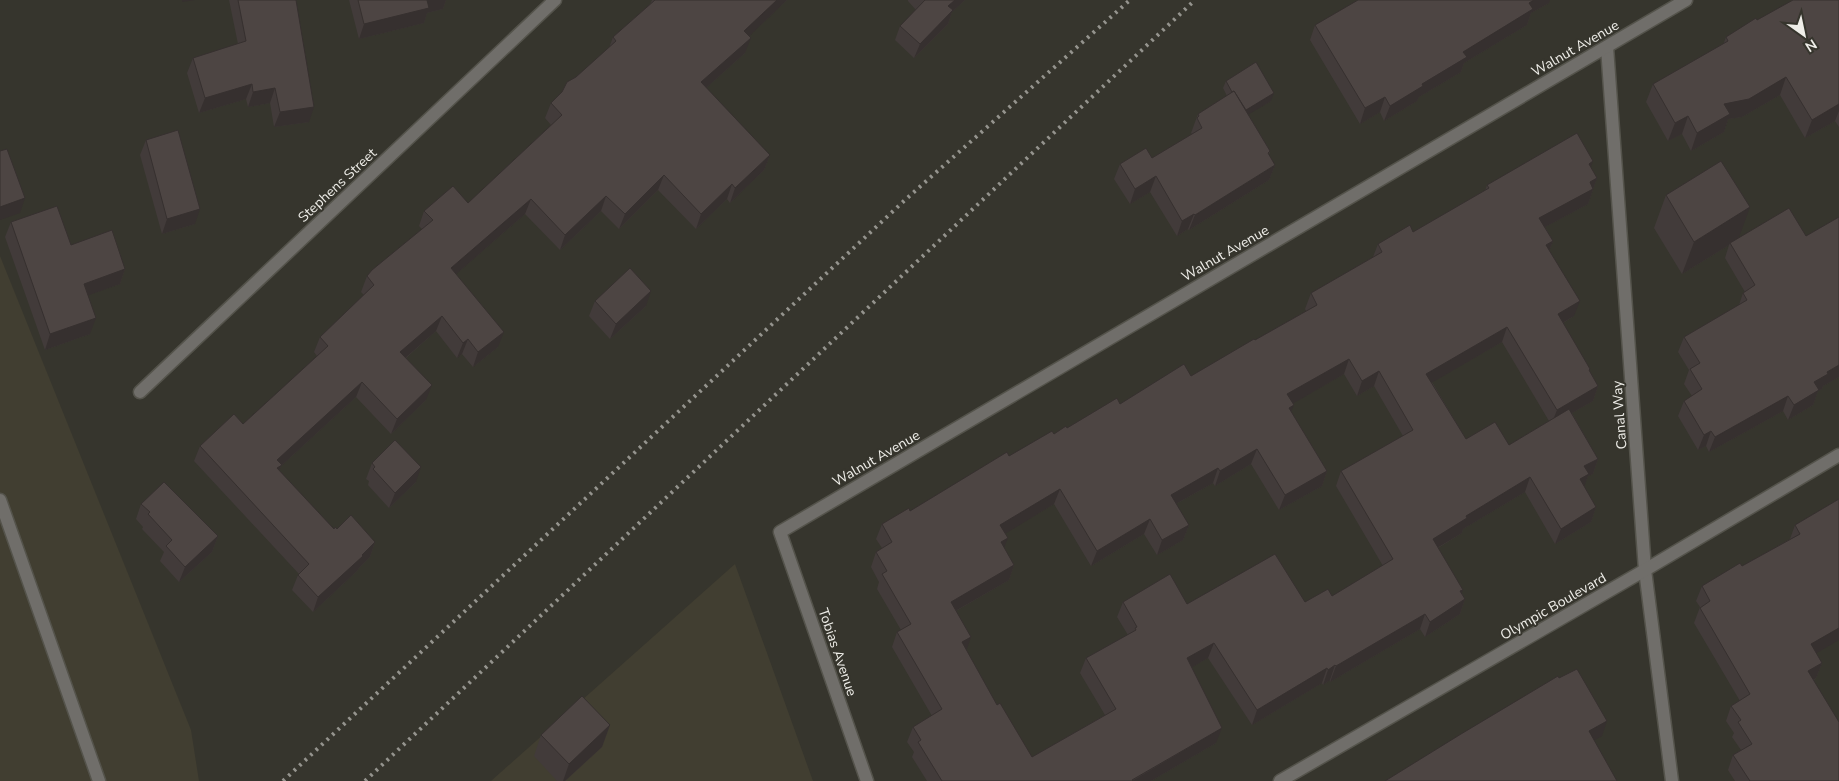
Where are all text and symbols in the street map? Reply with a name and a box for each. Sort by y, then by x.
north arrow [1779,10,1829,60]
street label: Walnut Avenue [1528,16,1622,81]
text: N [1801,35,1820,56]
street label: Stephens Street [294,144,381,227]
street label: Walnut Avenue [1178,221,1272,286]
street label: Canal Way [1608,379,1631,450]
street label: Walnut Avenue [829,426,923,491]
street label: Olympic Boulevard [1497,568,1610,645]
street label: Tobias Avenue [814,606,861,699]

